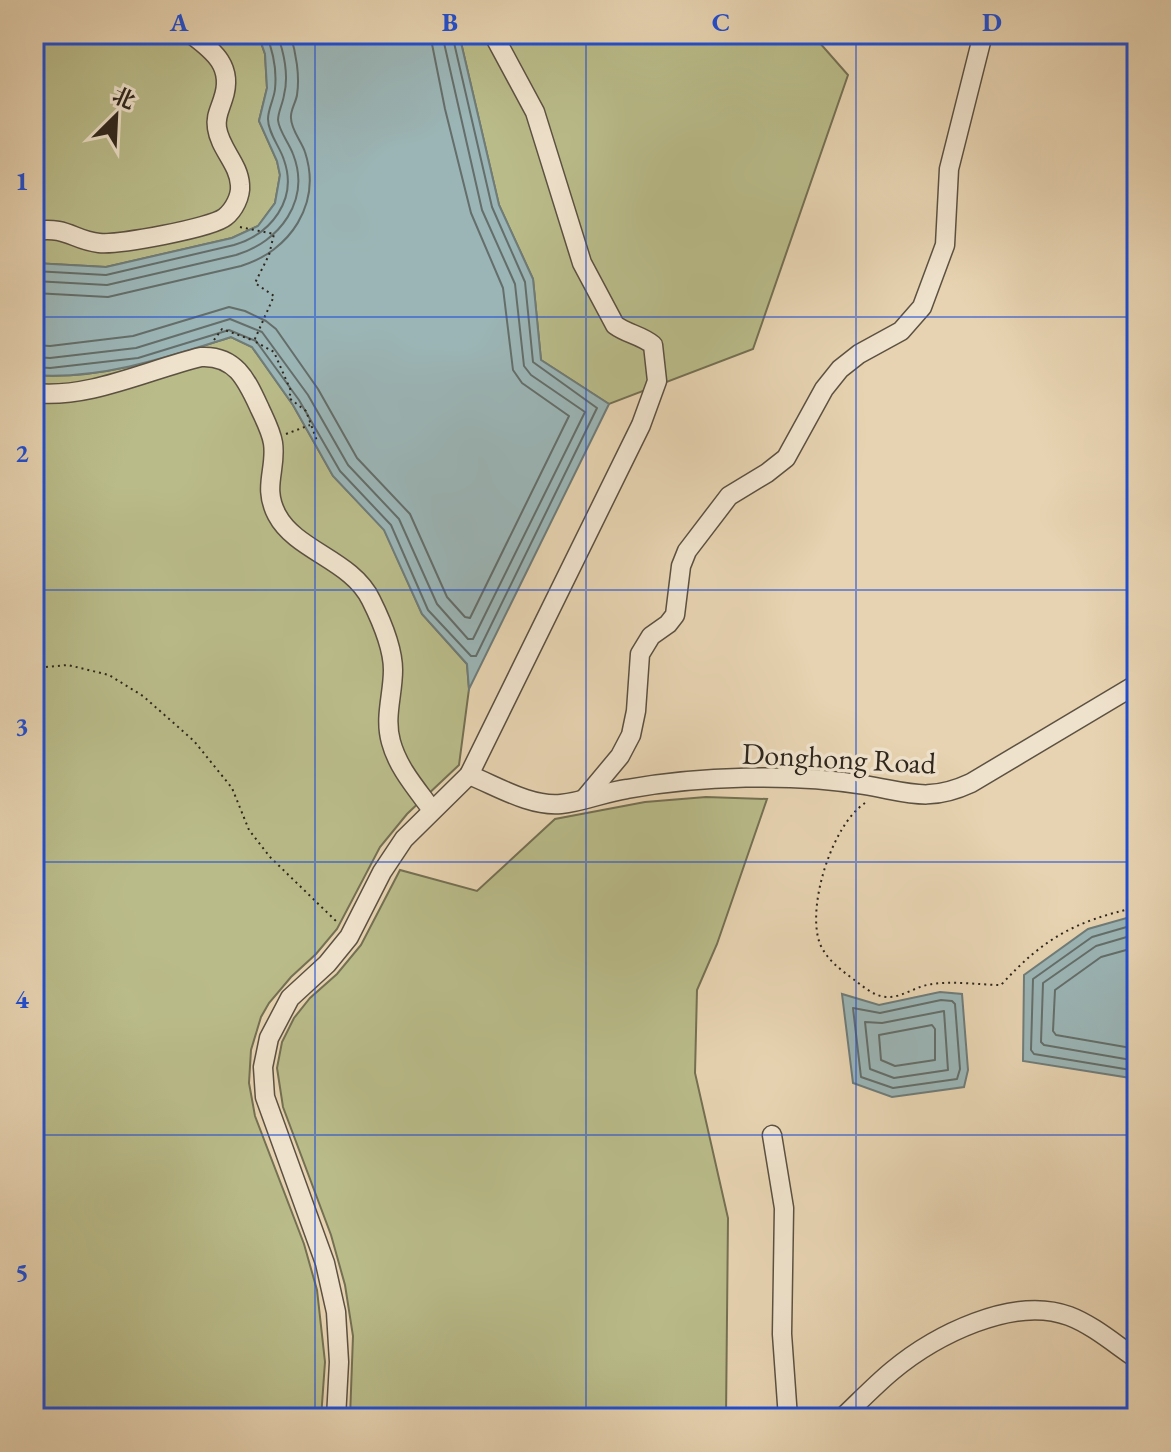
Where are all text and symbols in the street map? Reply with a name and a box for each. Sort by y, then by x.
text: A [169,5,189,39]
text: B [442,5,458,39]
text: C [712,5,730,39]
text: D [982,5,1002,39]
north arrow [76,76,156,156]
text: 北 [108,80,140,116]
text: 1 [15,164,29,198]
text: 2 [15,436,29,470]
text: 3 [15,709,29,743]
street label: Donghong Road [741,733,938,783]
text: 4 [15,982,29,1016]
text: 5 [15,1255,29,1289]

